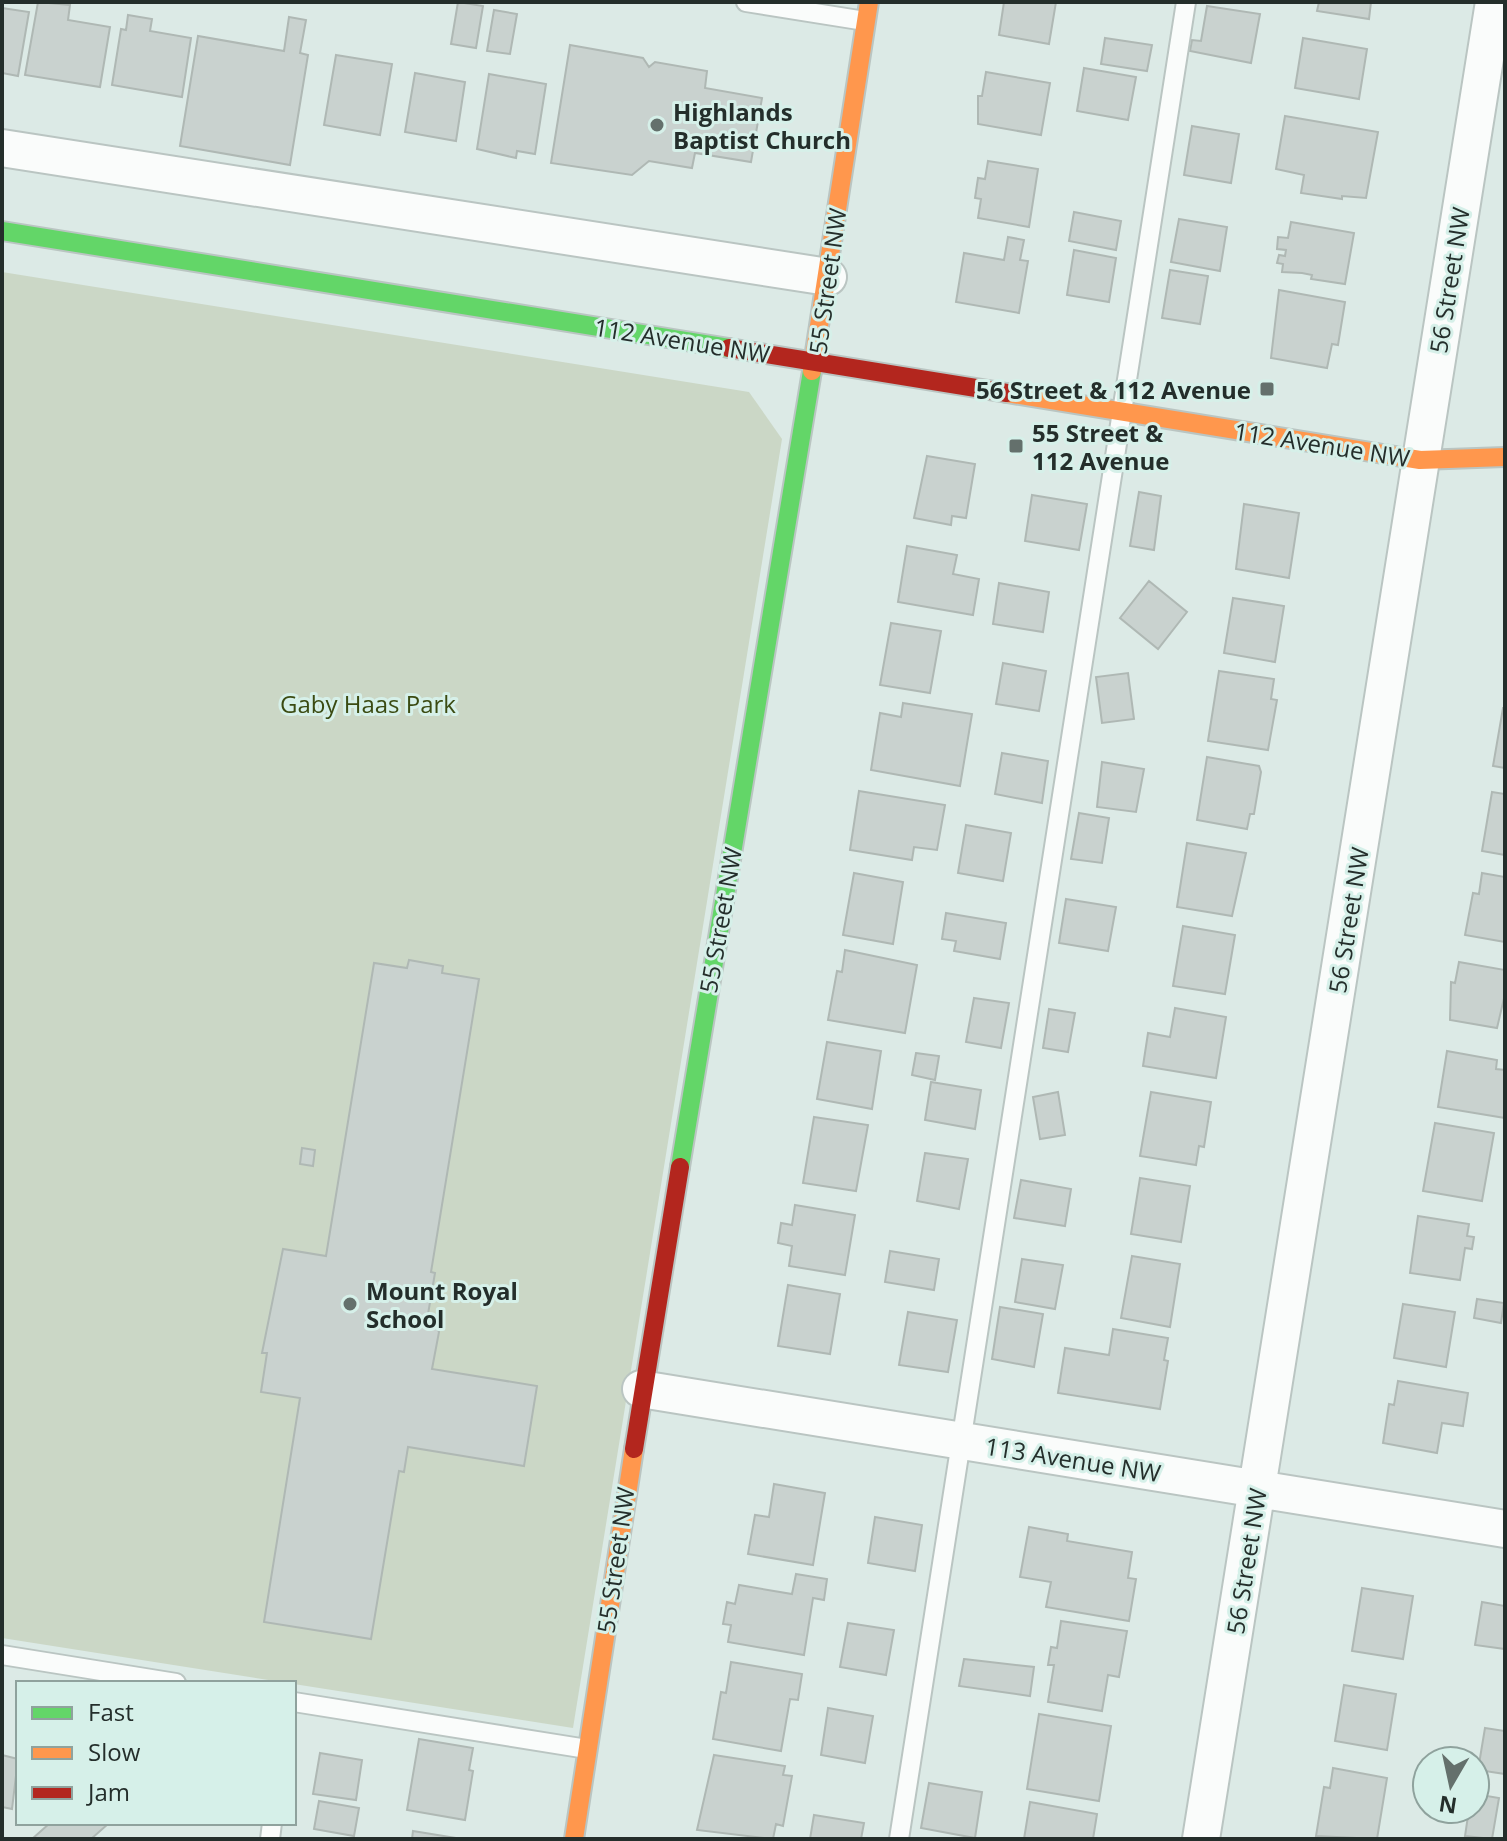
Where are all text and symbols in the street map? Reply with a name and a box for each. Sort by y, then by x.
place label: Highlands Baptist Church [673,95,851,156]
marker: Highlands Baptist Church [648,116,666,134]
street label: 56 Street NW [1421,205,1477,355]
street label: 55 Street NW [800,206,854,356]
street label: 112 Avenue NW [592,310,772,370]
place label: 56 Street & 112 Avenue [976,373,1251,406]
marker: 56 Street & 112 Avenue [1258,380,1276,398]
street label: 112 Avenue NW [1232,414,1412,474]
place label: 55 Street & 112 Avenue [1032,416,1170,477]
marker: 55 Street & 112 Avenue [1007,437,1025,455]
park label: Gaby Haas Park [280,687,456,720]
street label: 55 Street NW [691,845,749,995]
street label: 56 Street NW [1320,845,1376,995]
place label: Mount Royal School [366,1274,518,1335]
marker: Mount Royal School [341,1295,359,1313]
street label: 113 Avenue NW [983,1429,1163,1489]
street label: 55 Street NW [588,1485,642,1635]
street label: 56 Street NW [1218,1486,1274,1636]
legend [16,1681,296,1825]
text: Fast [88,1695,134,1728]
text: Slow [88,1735,141,1768]
north arrow [1411,1745,1491,1825]
text: Jam [86,1775,130,1808]
text: N [1437,1790,1459,1822]

